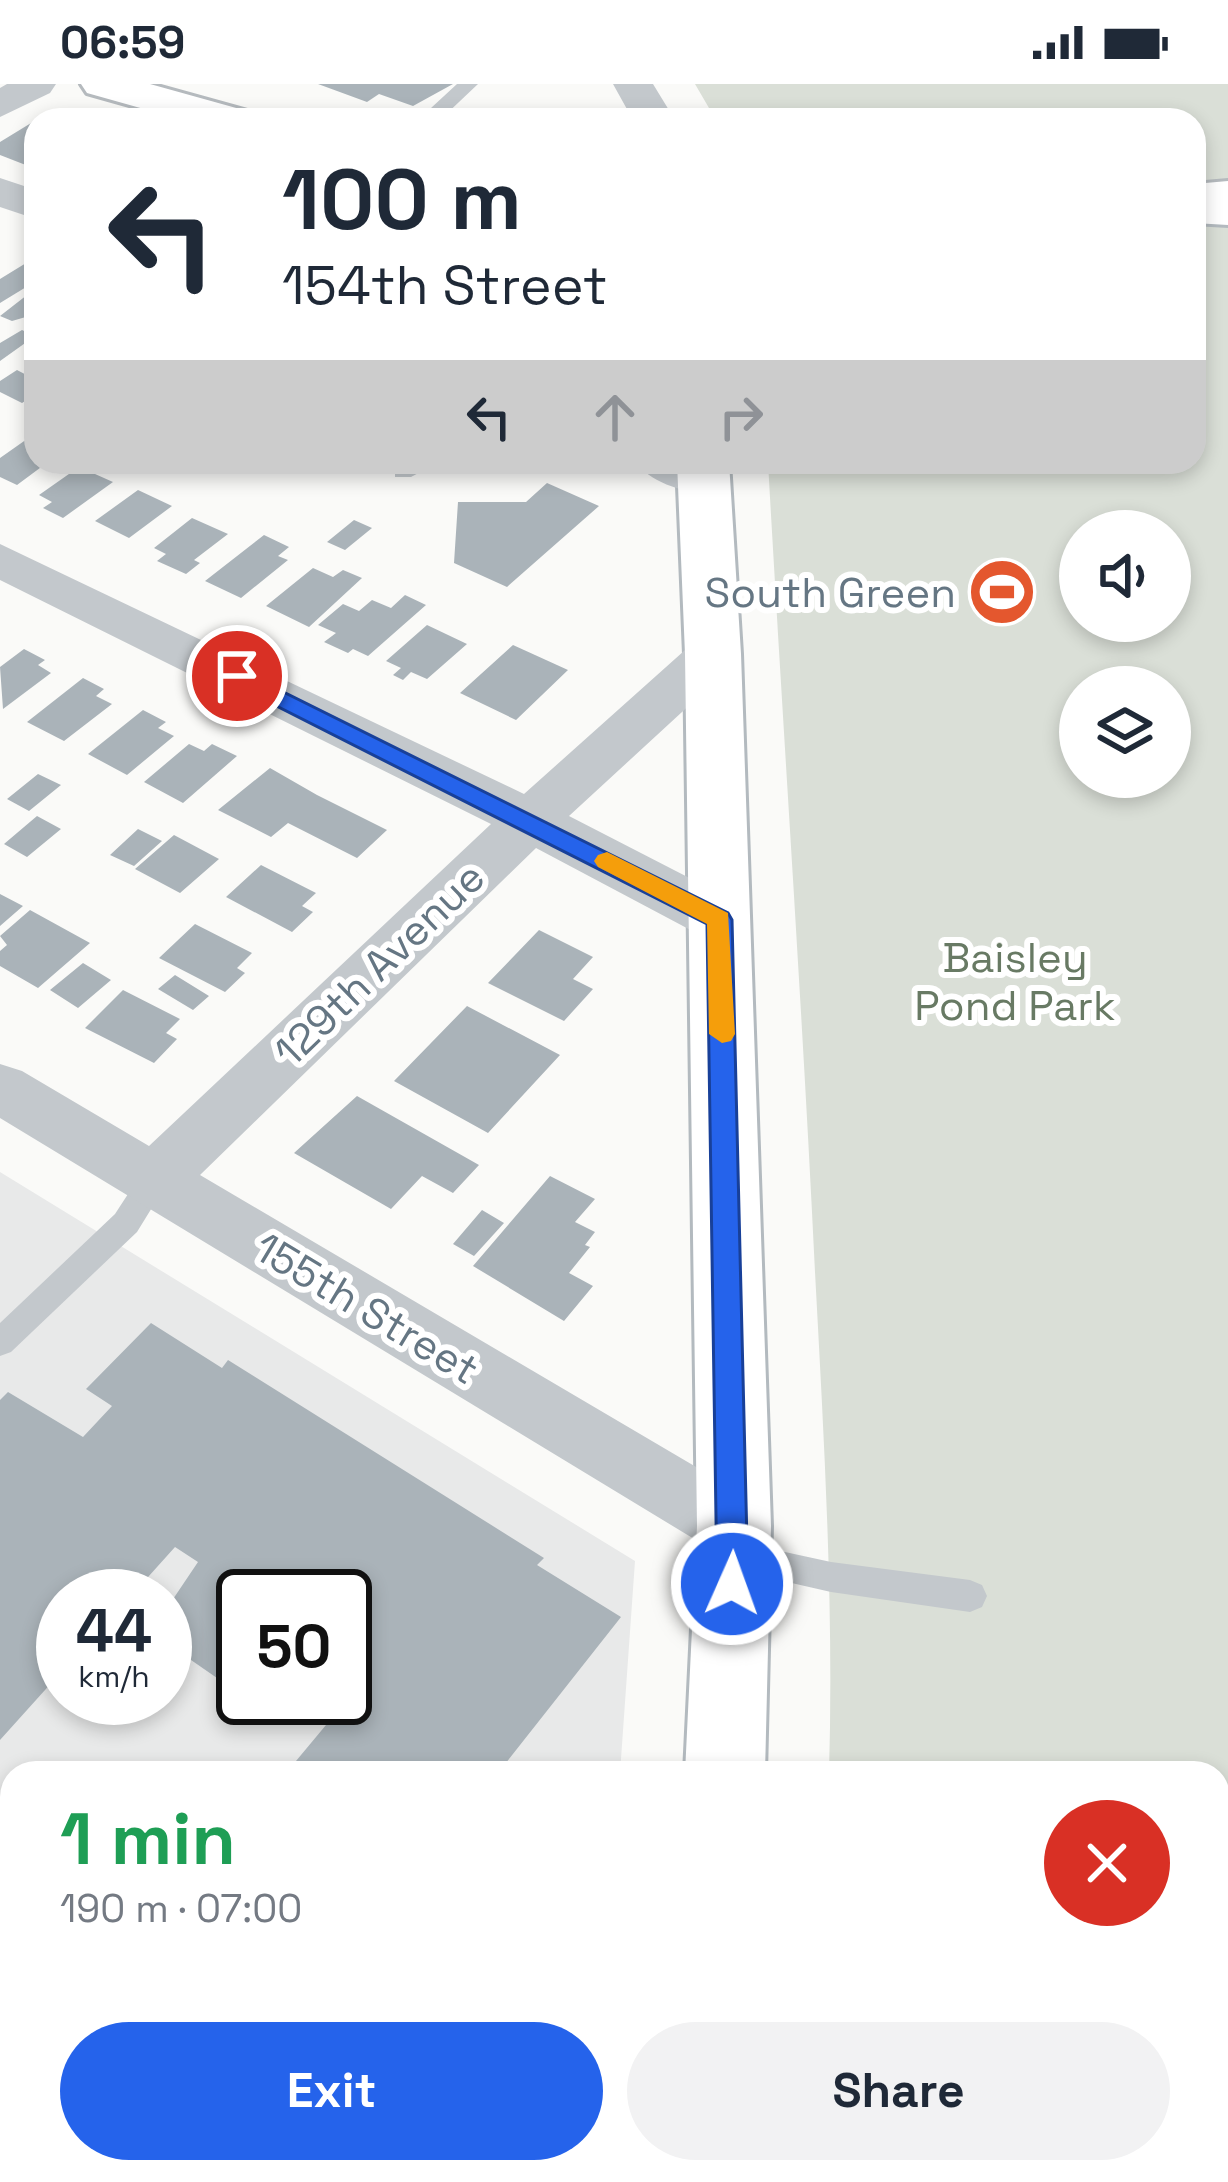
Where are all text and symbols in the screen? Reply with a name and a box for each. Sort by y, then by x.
text: 06:59 [60,14,185,71]
text: 100 m [282,146,522,254]
icon: left [84,156,240,312]
text: 154th Street [282,251,608,320]
icon: left [456,384,522,450]
icon: ahead [582,384,648,450]
icon: right [708,384,774,450]
map controls [1059,510,1191,798]
button: sound [1059,510,1191,642]
sports icon: South Green [967,557,1037,627]
place label: South Green [704,566,956,619]
pin [186,625,288,727]
icon: arrive [204,643,270,709]
button: layers [1059,666,1191,798]
street label: 129th Avenue [263,851,496,1078]
park label: Baisley Pond Park [914,931,1116,1032]
street label: 155th Street [245,1221,488,1396]
position arrow [669,1521,795,1647]
speed limit sign: 50 [216,1569,372,1725]
text: 44 [76,1593,152,1670]
text: km/h [78,1657,150,1696]
text: 1 min [60,1793,236,1885]
button: close [1044,1800,1170,1926]
text: 190 m · 07:00 [60,1884,302,1933]
button: Exit [60,2022,603,2160]
button: Share [627,2022,1170,2160]

